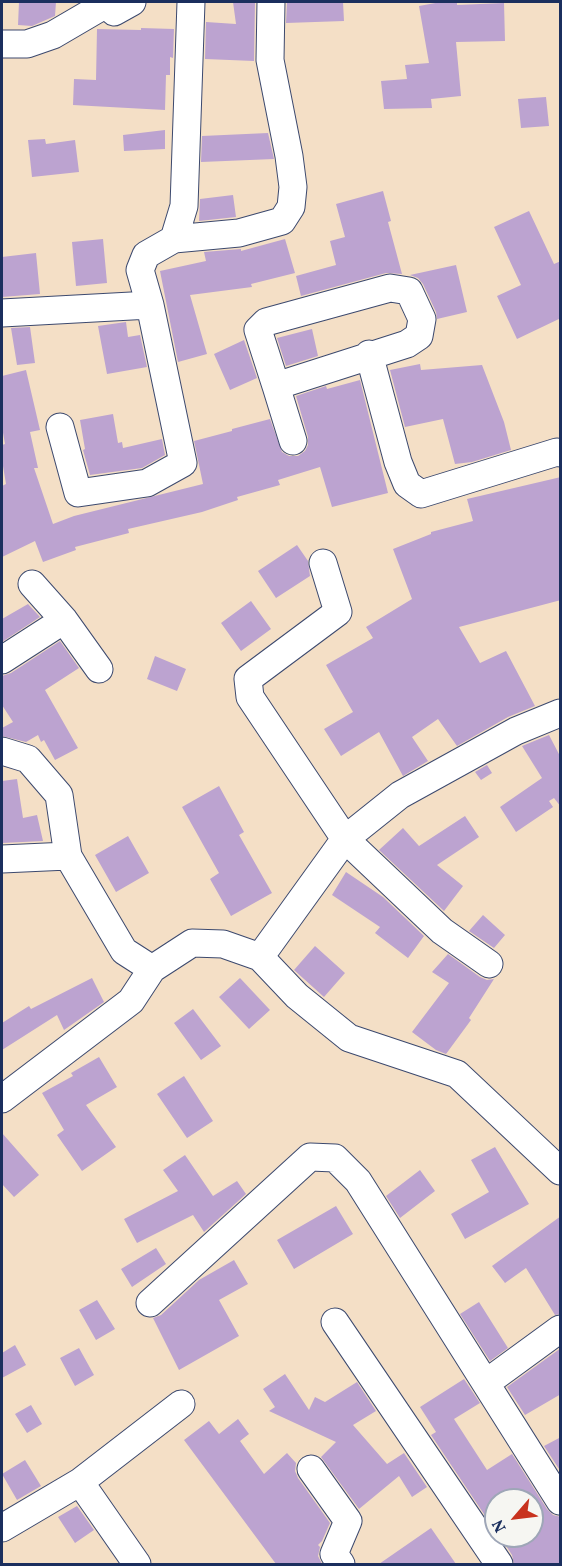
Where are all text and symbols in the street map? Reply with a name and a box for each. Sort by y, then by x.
north arrow [484,1488,544,1548]
text: N [487,1515,512,1536]

